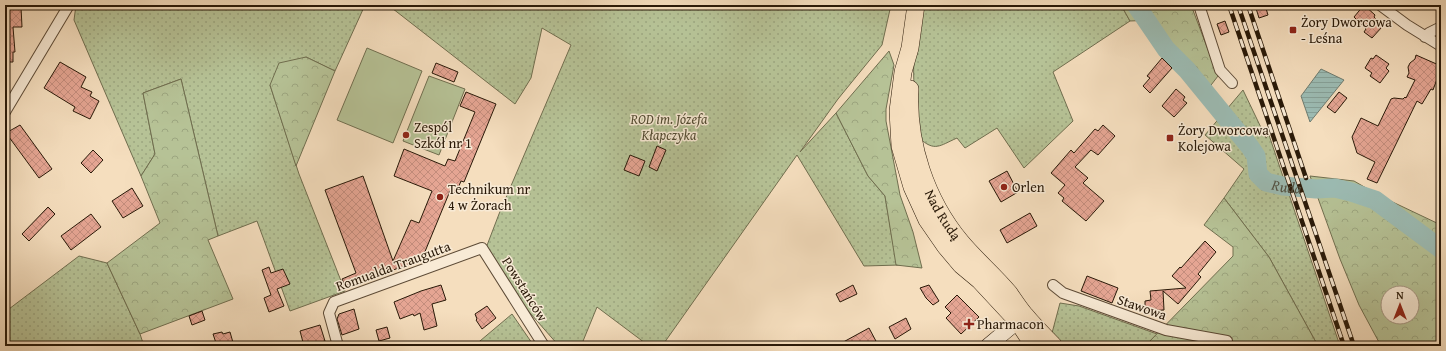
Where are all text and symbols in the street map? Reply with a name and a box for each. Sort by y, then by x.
place label: Żory Dworcowa - Leśna [1301,12,1392,48]
marker: Żory Dworcowa - Leśna [1288,25,1298,35]
park label: ROD im. Józefa Kłapczyka [629,109,708,145]
place label: Zespól Szkół nr 1 [414,117,472,153]
place label: Żory Dworcowa Kolejowa [1178,120,1269,156]
marker: Zespól Szkół nr 1 [401,130,411,140]
marker: Żory Dworcowa Kolejowa [1165,133,1175,143]
water label: Ruda [1269,173,1303,198]
place label: Orlen [1012,177,1045,197]
place label: Technikum nr 4 w Żorach [448,179,531,215]
marker: Orlen [999,182,1009,192]
street label: Nad Rudą [920,186,966,245]
marker: Technikum nr 4 w Żorach [435,192,445,202]
street label: Romualda Traugutta [333,236,453,296]
street label: Powstańców [497,253,553,325]
north arrow [1380,285,1420,325]
text: N [1396,287,1404,303]
street label: Stawowa [1115,289,1170,325]
place label: Pharmacon [977,314,1044,334]
marker: Pharmacon [964,319,974,329]

